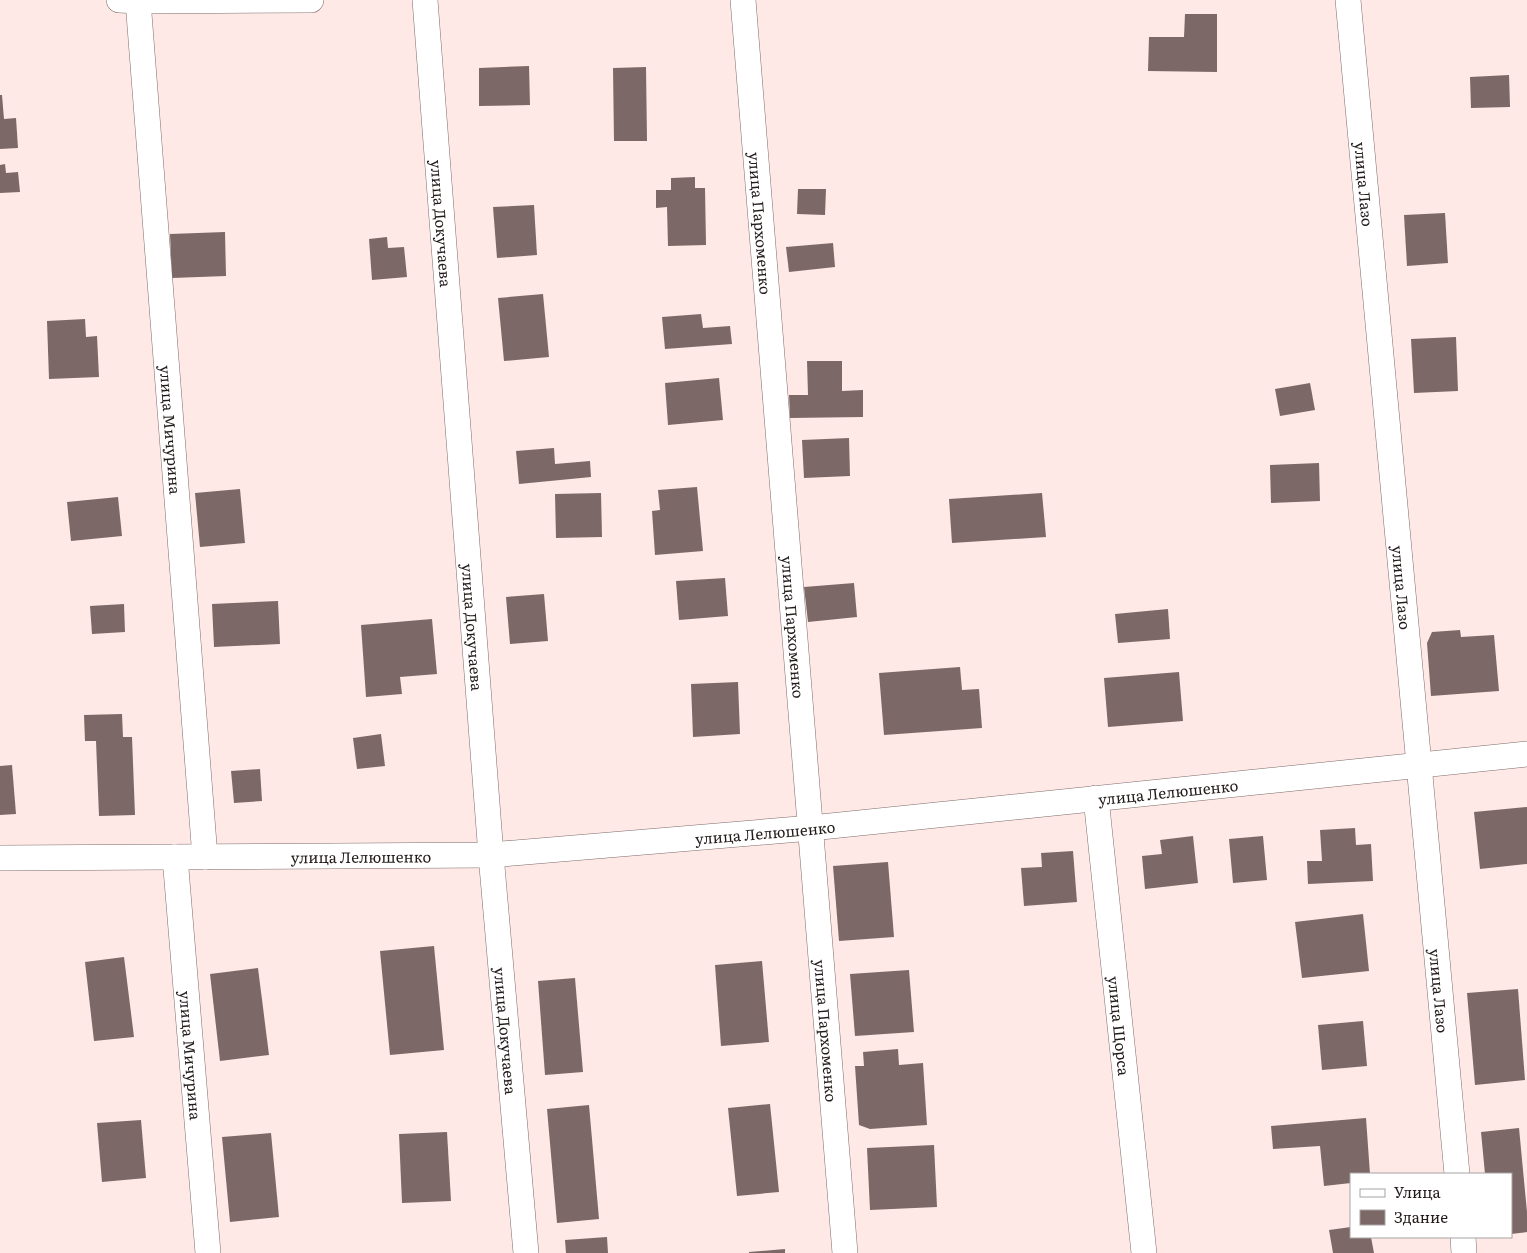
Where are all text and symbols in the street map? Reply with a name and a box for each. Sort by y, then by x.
street label: улица Лазо [1350,141,1380,228]
street label: улица Пархоменко [744,151,778,296]
street label: улица Докучаева [426,159,459,289]
street label: улица Мичурина [155,364,188,496]
street label: улица Лазо [1387,544,1418,631]
street label: улица Пархоменко [777,555,811,699]
street label: улица Докучаева [457,563,490,693]
street label: улица Лелюшенко [1097,772,1239,810]
street label: улица Лелюшенко [694,814,836,849]
street label: улица Лелюшенко [291,844,432,868]
street label: улица Лазо [1425,947,1455,1034]
street label: улица Пархоменко [810,958,844,1103]
street label: улица Докучаева [489,966,524,1096]
street label: улица Щорса [1103,975,1137,1078]
street label: улица Мичурина [175,990,208,1122]
legend [1350,1173,1512,1238]
text: Улица [1394,1180,1442,1203]
text: Здание [1394,1205,1448,1228]

